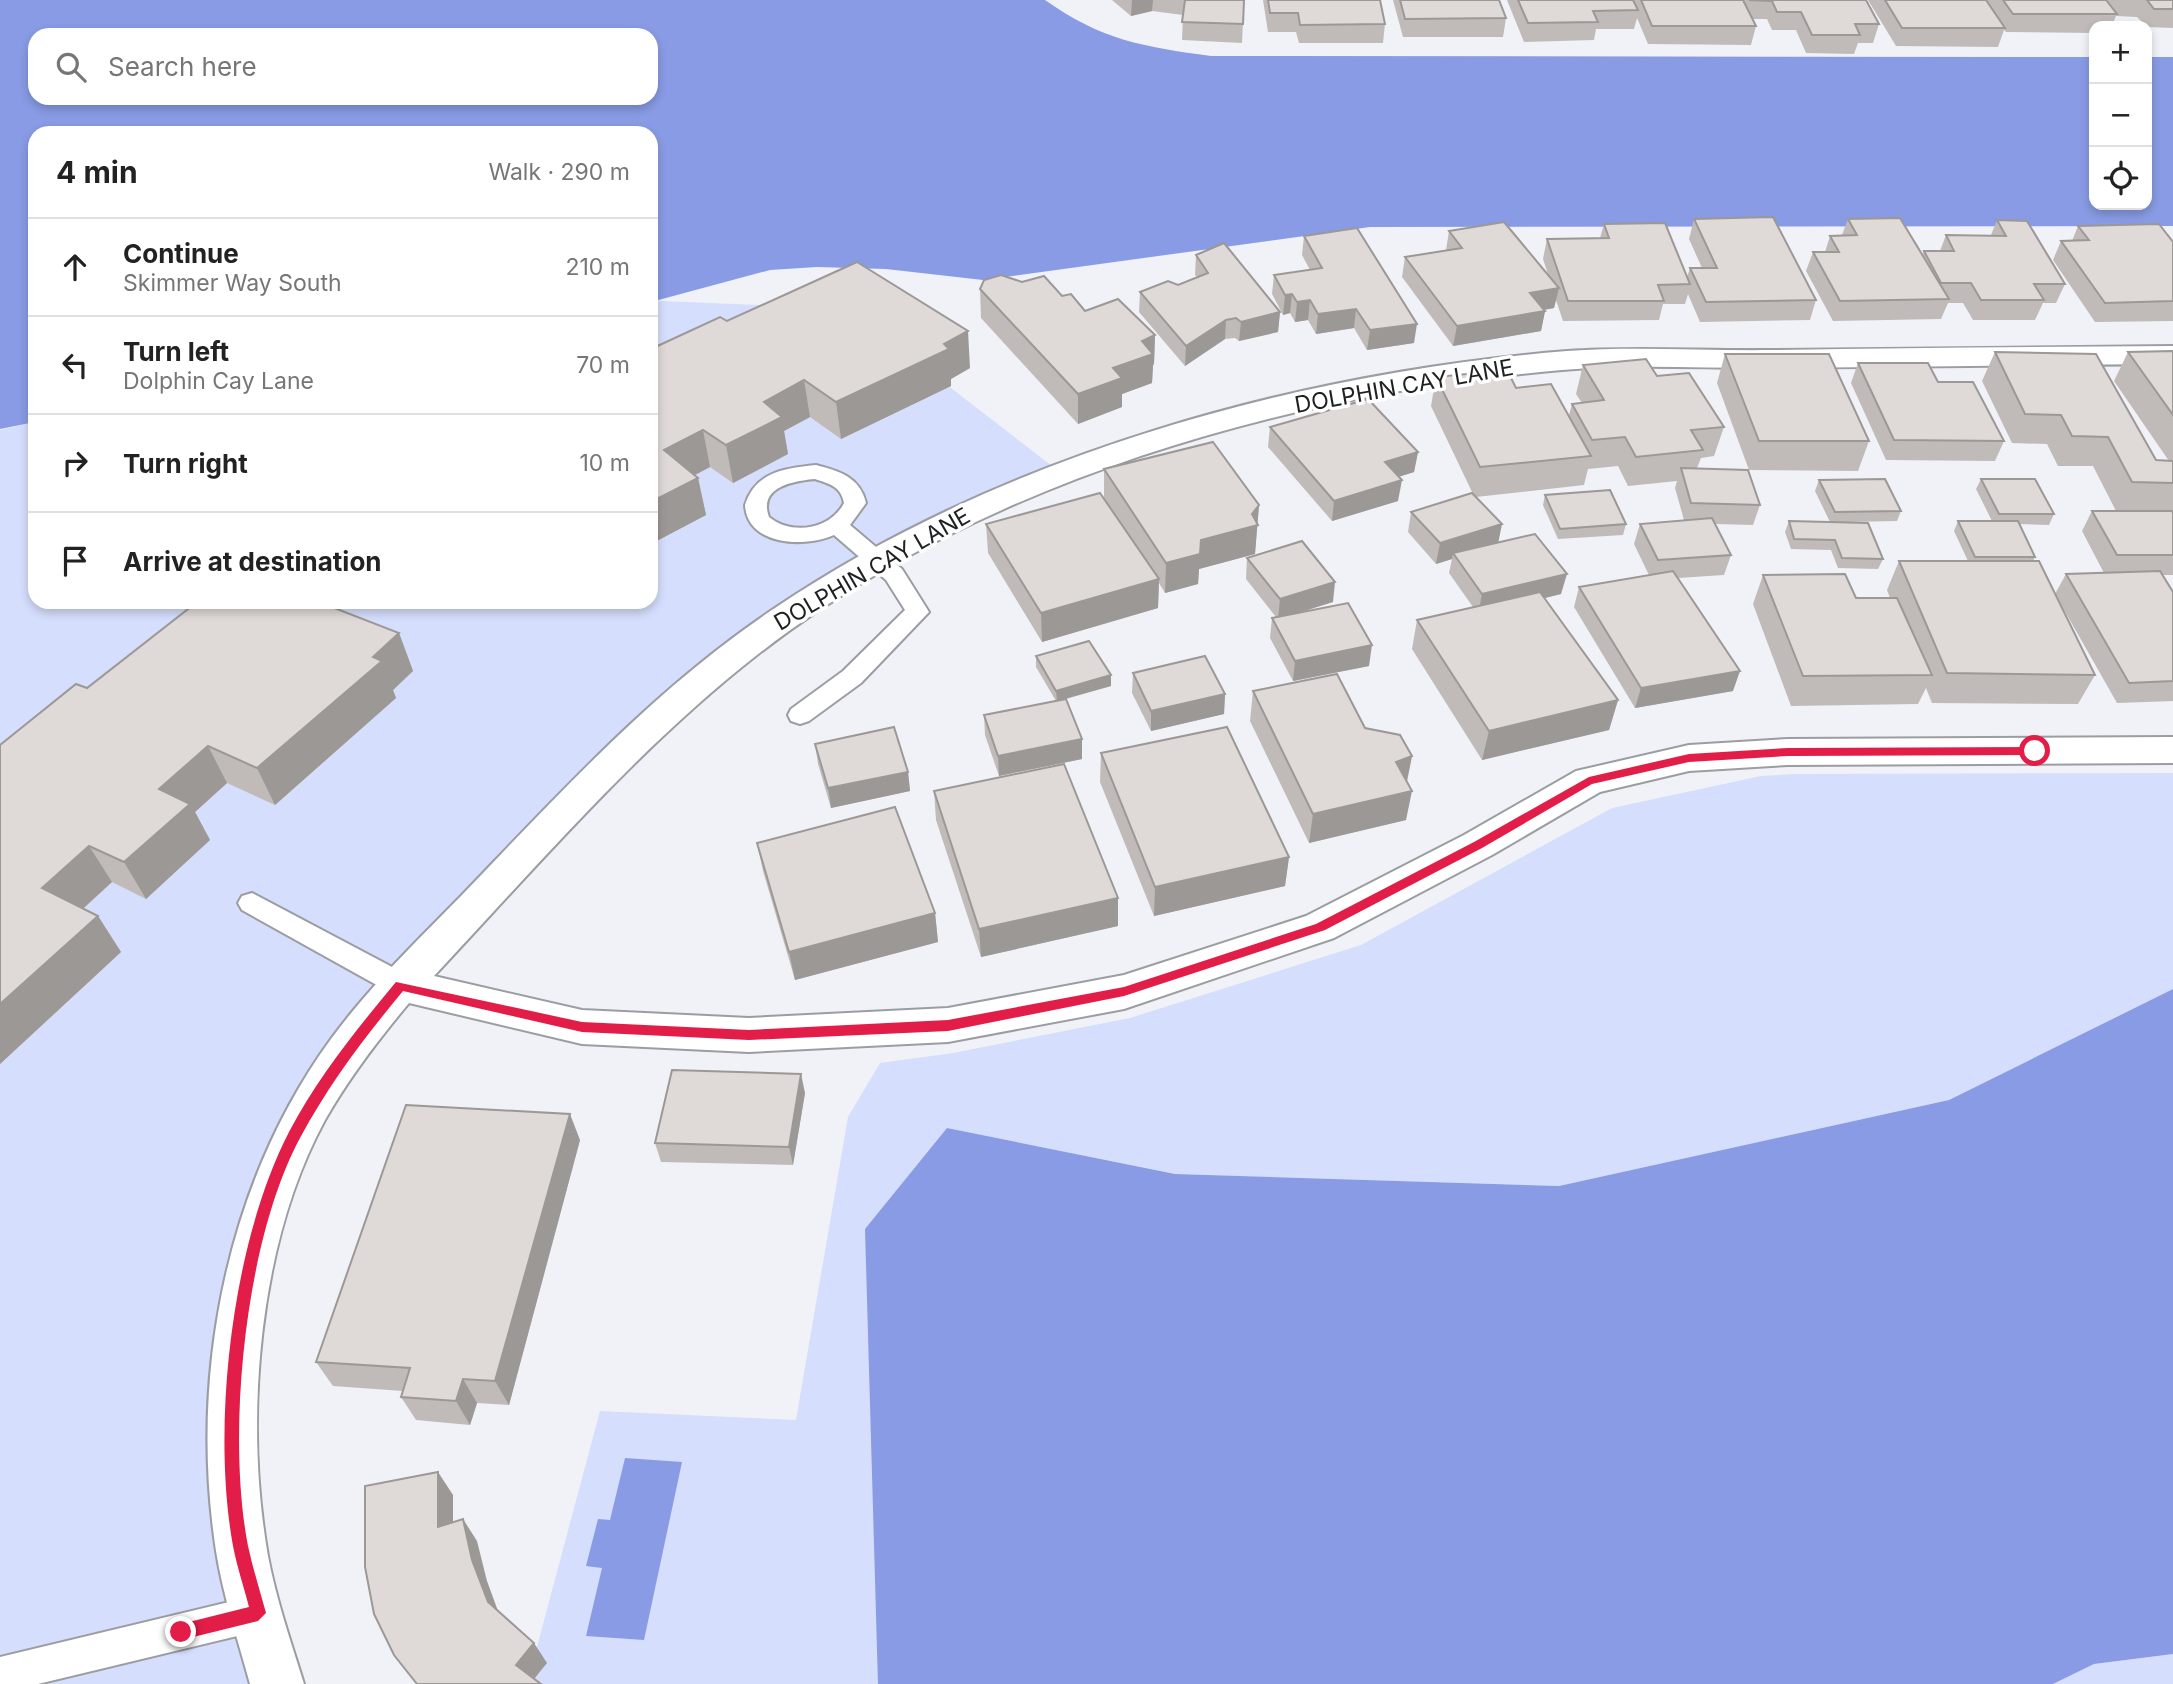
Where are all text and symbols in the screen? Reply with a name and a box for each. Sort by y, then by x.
map controls [2089,21,2152,210]
button: + [2089,21,2152,84]
search box [28,28,658,105]
icon: search [52,48,90,86]
text: Search here [108,51,257,82]
button: − [2089,84,2152,147]
button: locate [2089,147,2152,210]
text: 4 min [56,154,138,190]
text: Walk · 290 m [488,158,630,186]
text: Continue [123,238,239,269]
icon: ahead [56,248,94,286]
text: 210 m [565,253,630,281]
text: Skimmer Way South [123,269,342,297]
text: Turn left [123,336,229,367]
icon: left [56,346,94,384]
text: 70 m [576,351,630,379]
street label: DOLPHIN CAY LANE [1292,353,1516,419]
text: Dolphin Cay Lane [123,367,314,395]
icon: right [56,444,94,482]
text: Turn right [123,448,248,479]
text: 10 m [580,449,630,477]
street label: DOLPHIN CAY LANE [769,501,975,637]
icon: arrive [56,542,94,580]
text: Arrive at destination [123,546,382,577]
route start [2019,735,2050,766]
route end [165,1616,196,1647]

